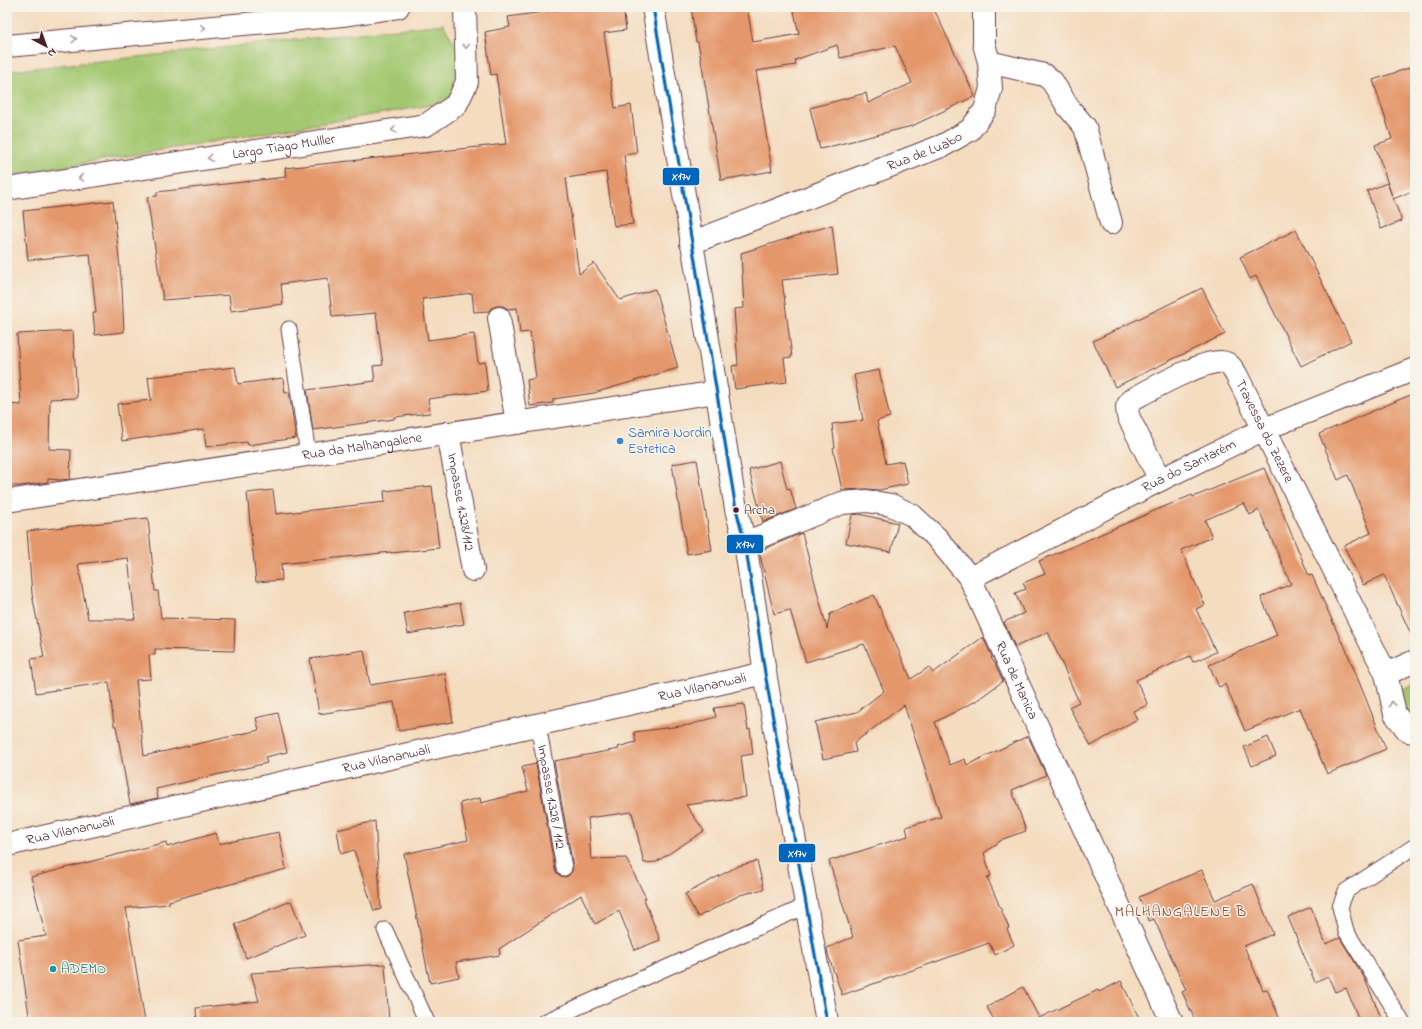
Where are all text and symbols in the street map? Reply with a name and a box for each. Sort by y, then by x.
one-way arrow [200,23,206,32]
north arrow [26,26,66,66]
one-way arrow [71,35,77,44]
one-way arrow [462,43,470,49]
text: N [44,44,60,61]
one-way arrow [391,125,397,134]
street label: Rua de Luabo [884,126,966,177]
street label: Largo Tiago Mulller [231,128,337,165]
one-way arrow [207,153,213,162]
line badge: X17v [662,167,700,186]
text: X17v [672,169,691,185]
one-way arrow [78,173,84,182]
street label: Travessa do Zezere [1230,376,1299,487]
place label: Samira Nordin Estetica [628,423,712,460]
street label: Rua da Malhangalene [300,427,424,466]
street label: Rua do Santarém [1138,434,1240,498]
marker: Samira Nordin Estetica [615,436,625,446]
street label: Impasse 1.328/112 [441,451,480,552]
place label: Archa [744,501,775,520]
marker: Archa [731,505,741,515]
line badge: X17v [726,534,764,554]
text: X17v [736,537,755,553]
street label: Rua de Manica [990,638,1044,723]
street label: Rua Vilananwali [656,667,748,707]
one-way arrow [1389,700,1397,707]
street label: Rua Vilananwali [340,739,432,779]
street label: Impasse 1.328 / 112 [531,743,571,851]
street label: Rua Vilananwali [24,810,116,851]
line badge: X17v [778,843,816,863]
text: X17v [788,846,807,862]
district label: MALHANGALENE B [1115,901,1247,923]
place label: ADEMO [61,959,106,980]
marker: ADEMO [48,964,58,974]

